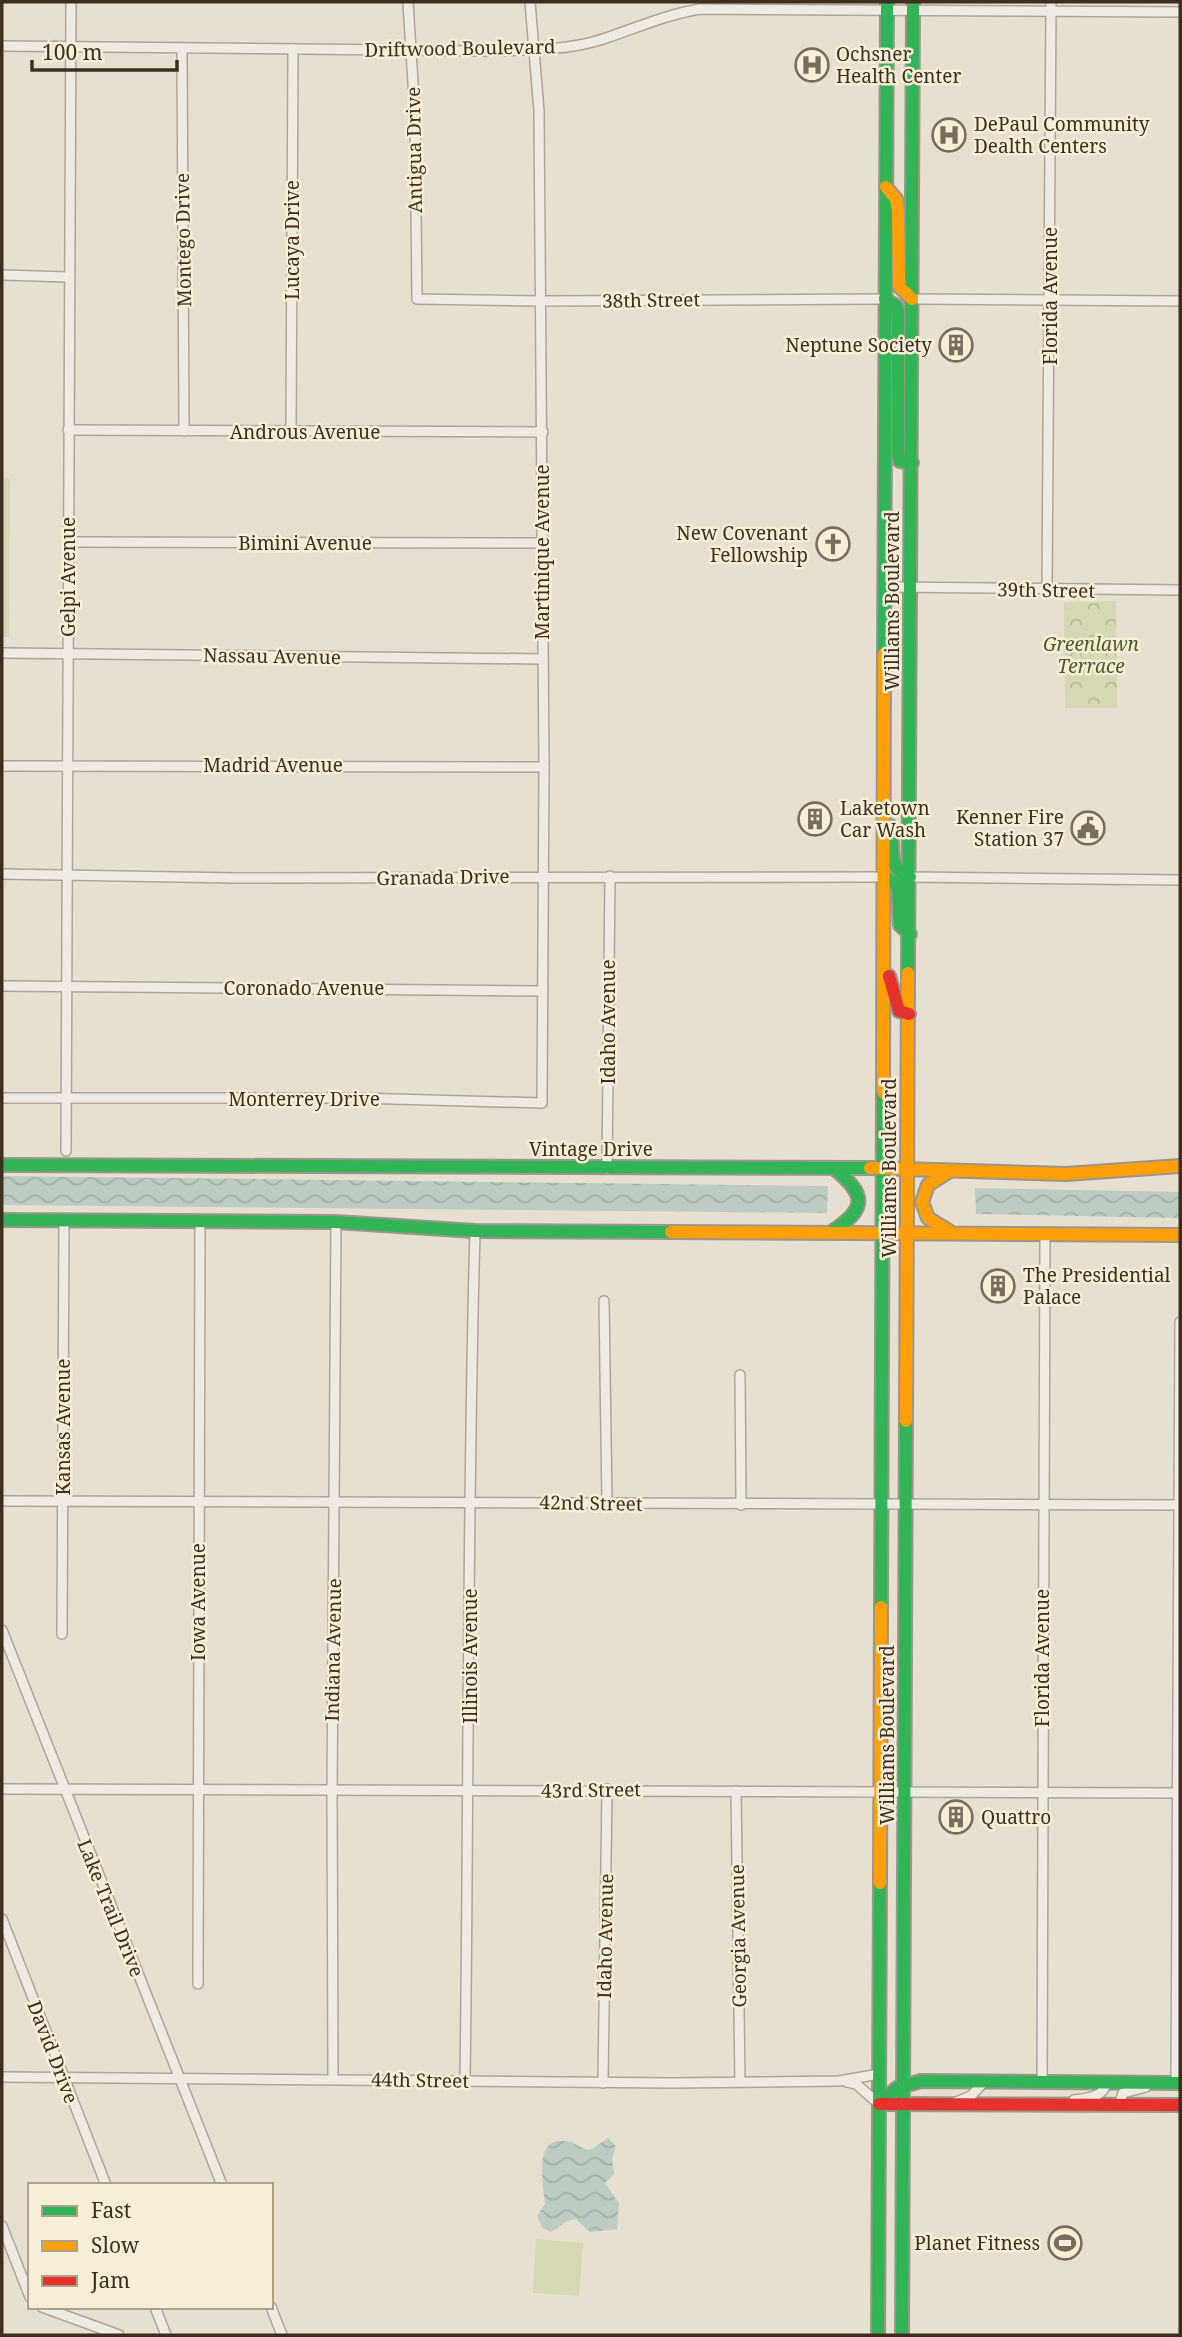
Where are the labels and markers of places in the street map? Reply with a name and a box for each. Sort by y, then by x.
place label: Ochsner Health Center [836,41,961,89]
hospital icon: Ochsner Health Center [793,46,831,84]
place label: DePaul Community Dealth Centers [974,111,1150,159]
hospital icon: DePaul Community Dealth Centers [930,116,968,154]
building icon: Neptune Society [937,326,975,364]
place label: Neptune Society [785,332,932,358]
place label: New Covenant Fellowship [676,520,808,568]
church icon: New Covenant Fellowship [814,525,852,563]
place label: Laketown Car Wash [840,795,930,843]
building icon: Laketown Car Wash [796,800,834,838]
place label: Kenner Fire Station 37 [956,804,1064,852]
public building icon: Kenner Fire Station 37 [1069,809,1107,847]
place label: The Presidential Palace [1023,1262,1171,1310]
building icon: The Presidential Palace [979,1267,1017,1305]
building icon: Quattro [937,1798,975,1836]
place label: Quattro [981,1804,1051,1830]
sports icon: Planet Fitness [1046,2224,1084,2262]
place label: Planet Fitness [914,2230,1040,2256]

